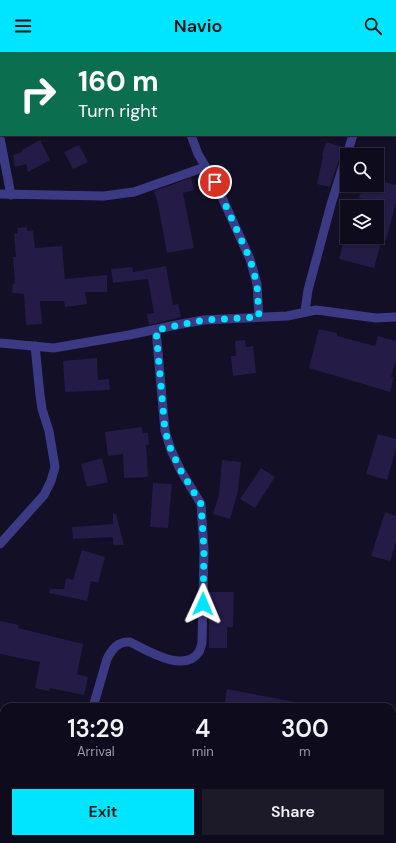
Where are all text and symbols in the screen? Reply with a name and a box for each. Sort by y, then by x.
text: Navio [174,14,222,38]
icon: menu [12,15,34,37]
icon: search [362,15,384,37]
text: 160 m [78,63,159,100]
icon: right [12,68,64,120]
text: Turn right [78,99,158,123]
map controls [340,148,384,244]
button: search [340,148,384,192]
pin [198,165,232,199]
icon: arrive [204,171,226,193]
button: layers [340,200,384,244]
position arrow [182,583,224,625]
text: 13:29 [67,713,125,744]
text: 4 [195,713,210,744]
text: 300 [281,713,329,744]
text: Arrival [77,743,115,760]
text: min [192,743,214,760]
text: m [299,743,311,760]
button: Exit [12,789,194,835]
button: Share [202,789,384,835]

